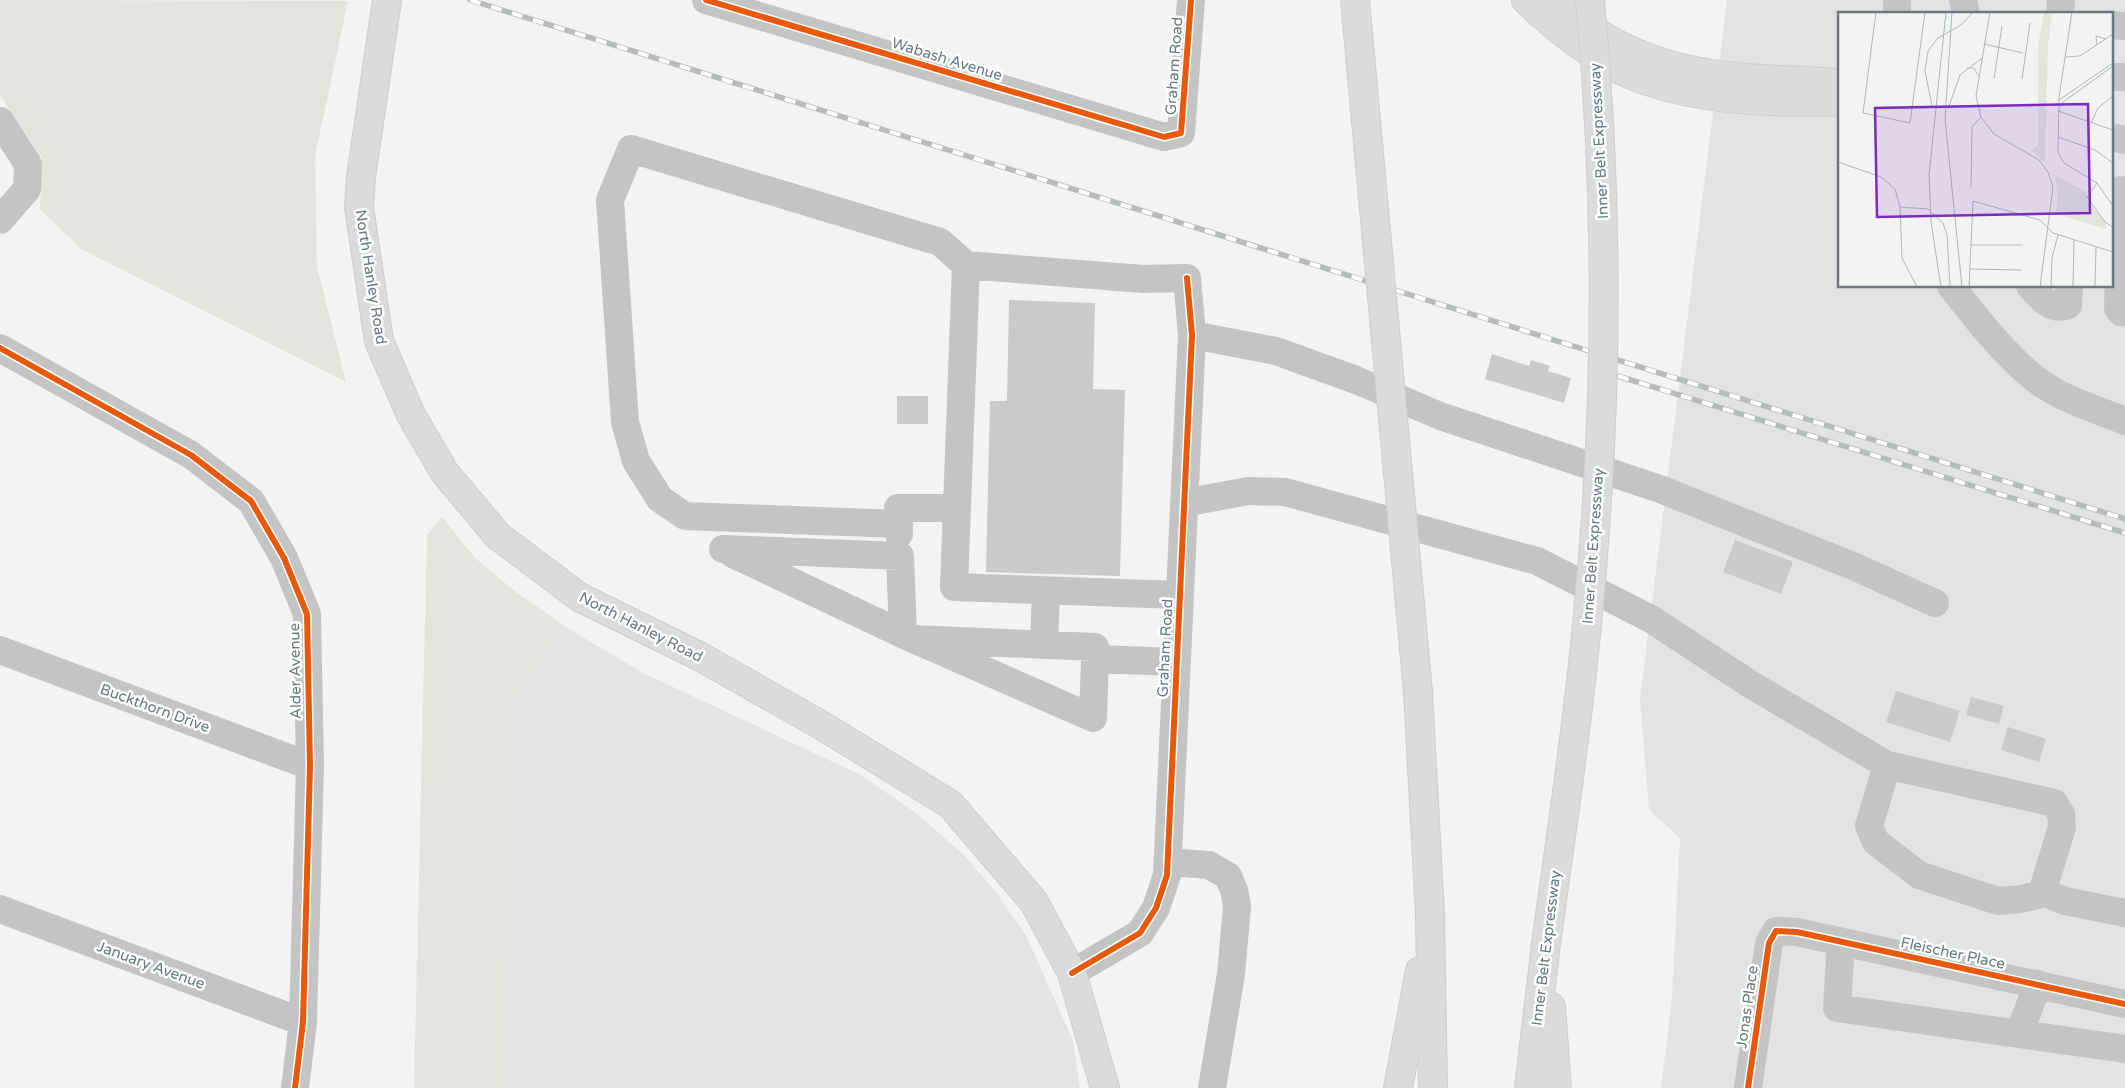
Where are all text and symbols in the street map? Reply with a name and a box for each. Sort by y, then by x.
inset map [1838,12,2112,288]
street label: Graham Road [1162,16,1186,116]
street label: Wabash Avenue [889,34,1005,84]
street label: Inner Belt Expressway [1586,62,1612,220]
street label: North Hanley Road [351,208,391,346]
street label: Inner Belt Expressway [1579,467,1607,625]
street label: North Hanley Road [576,588,706,666]
street label: Graham Road [1153,598,1177,698]
street label: Alder Avenue [285,623,305,719]
street label: Buckthorn Drive [98,680,212,736]
street label: Inner Belt Expressway [1528,869,1564,1027]
street label: Fleischer Place [1899,933,2007,973]
street label: January Avenue [95,937,207,993]
street label: Jonas Place [1732,964,1762,1050]

